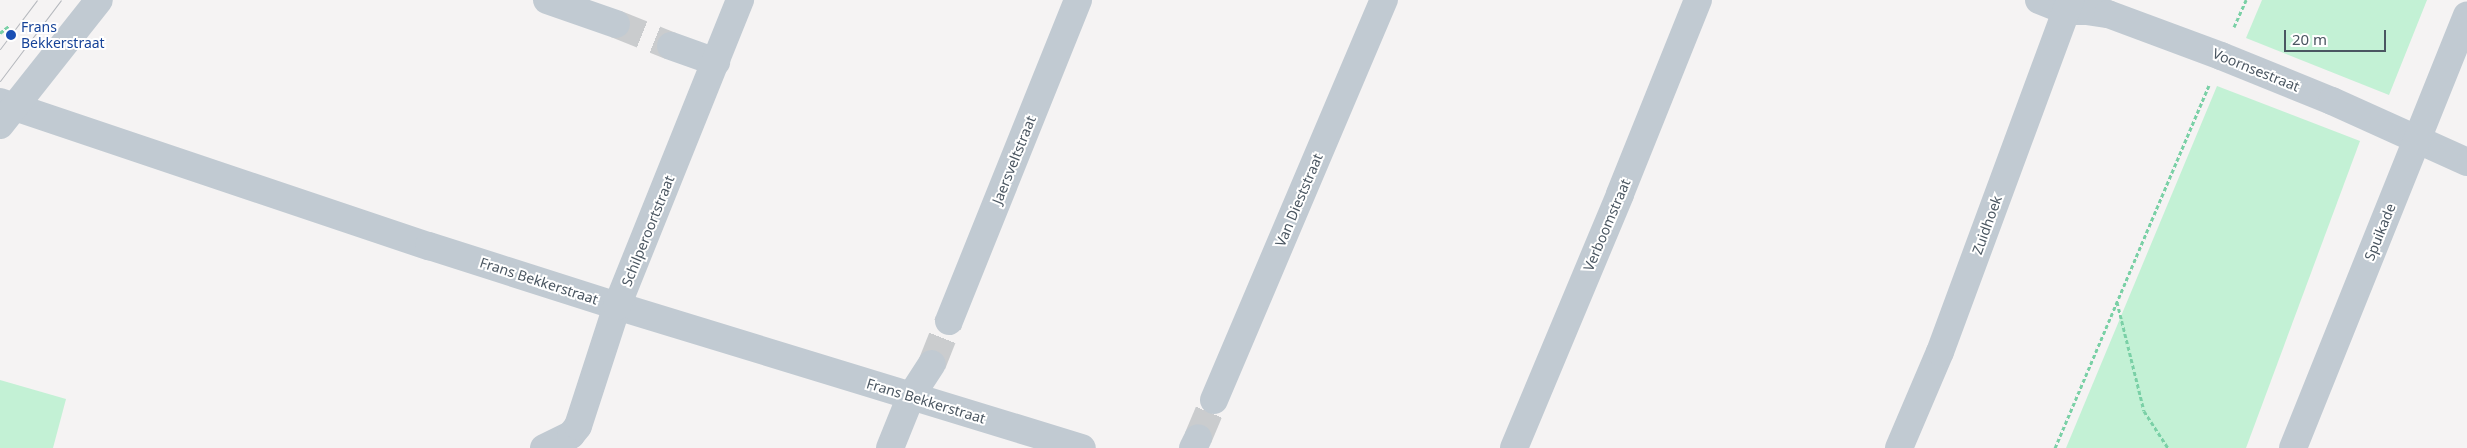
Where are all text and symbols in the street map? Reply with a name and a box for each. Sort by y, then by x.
place label: Frans Bekkerstraat [21,19,105,52]
scale bar [2287,20,2390,52]
marker: Frans Bekkerstraat [5,29,17,41]
text: 20 m [2292,29,2327,49]
street label: Voornsestraat [2210,45,2302,95]
street label: Jaersveltstraat [989,113,1039,207]
street label: Van Dieststraat [1272,151,1326,249]
street label: Schilperoortstraat [618,173,678,289]
street label: Verboomstraat [1580,176,1634,274]
street label: Zuidhoek [1969,193,2005,257]
street label: Spuikade [2361,201,2399,263]
street label: Frans Bekkerstraat [478,254,600,308]
street label: Frans Bekkerstraat [865,375,987,427]

